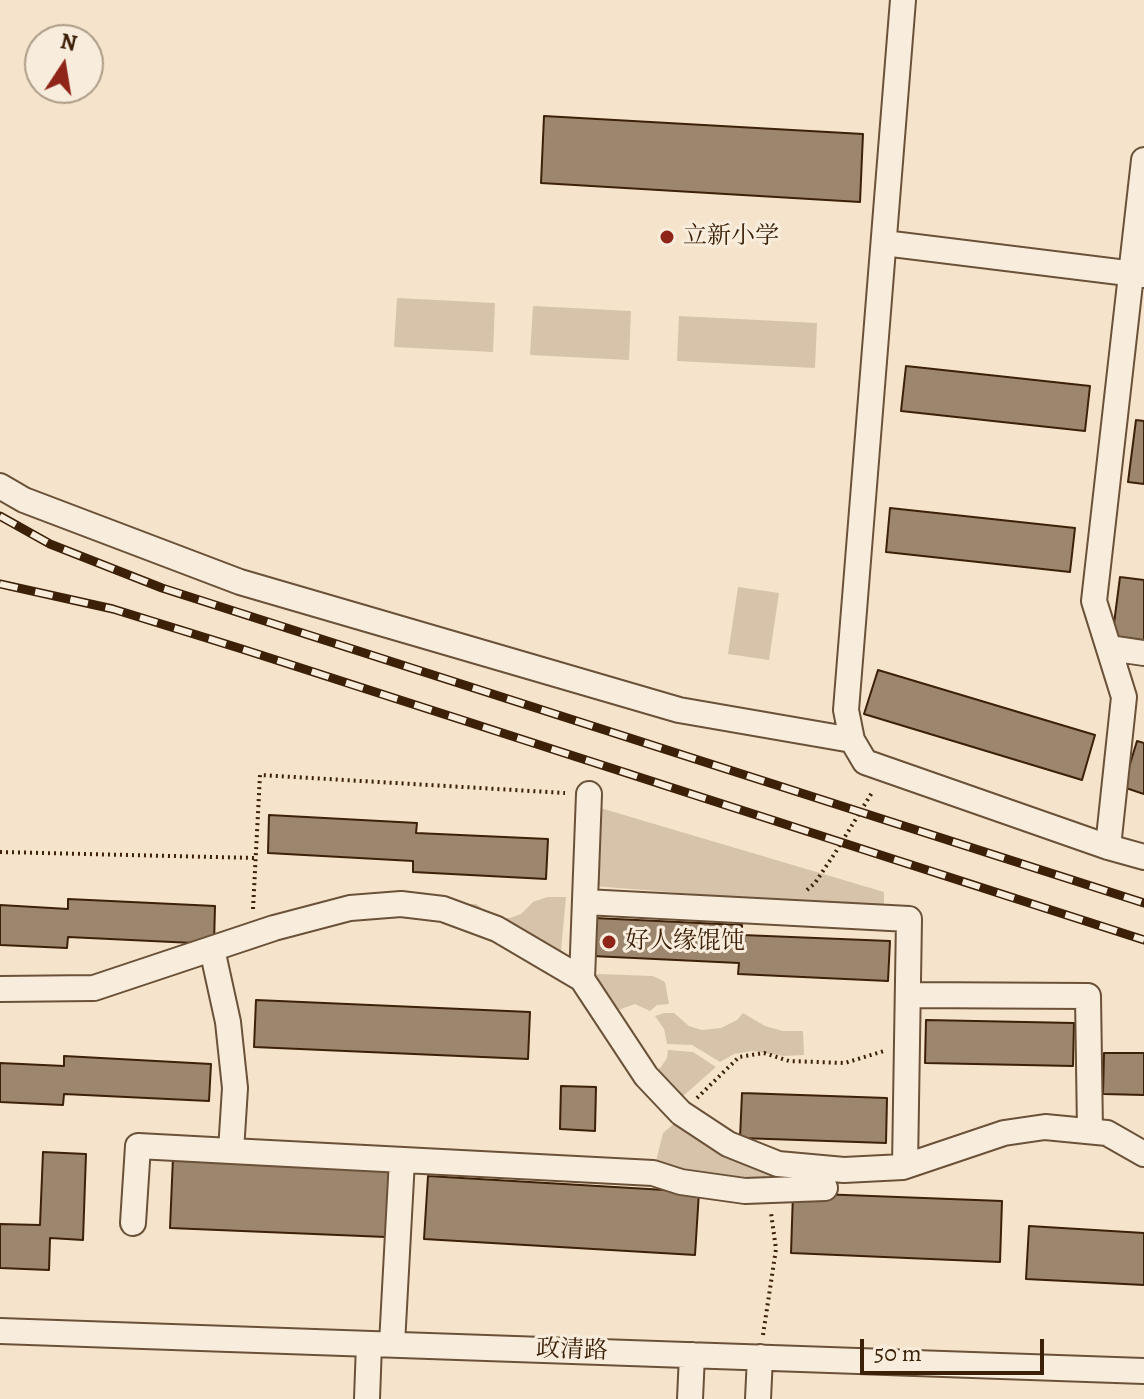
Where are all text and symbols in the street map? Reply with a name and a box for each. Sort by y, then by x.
north arrow [24,24,104,104]
text: N [58,26,80,59]
place label: 立新小学 [683,223,779,251]
marker: 立新小学 [658,228,676,246]
place label: 好人缘馄饨 [625,928,745,956]
marker: 好人缘馄饨 [600,933,618,951]
scale bar [864,1323,1048,1373]
street label: 政清路 [536,1335,608,1367]
text: 50 m [874,1337,922,1369]

